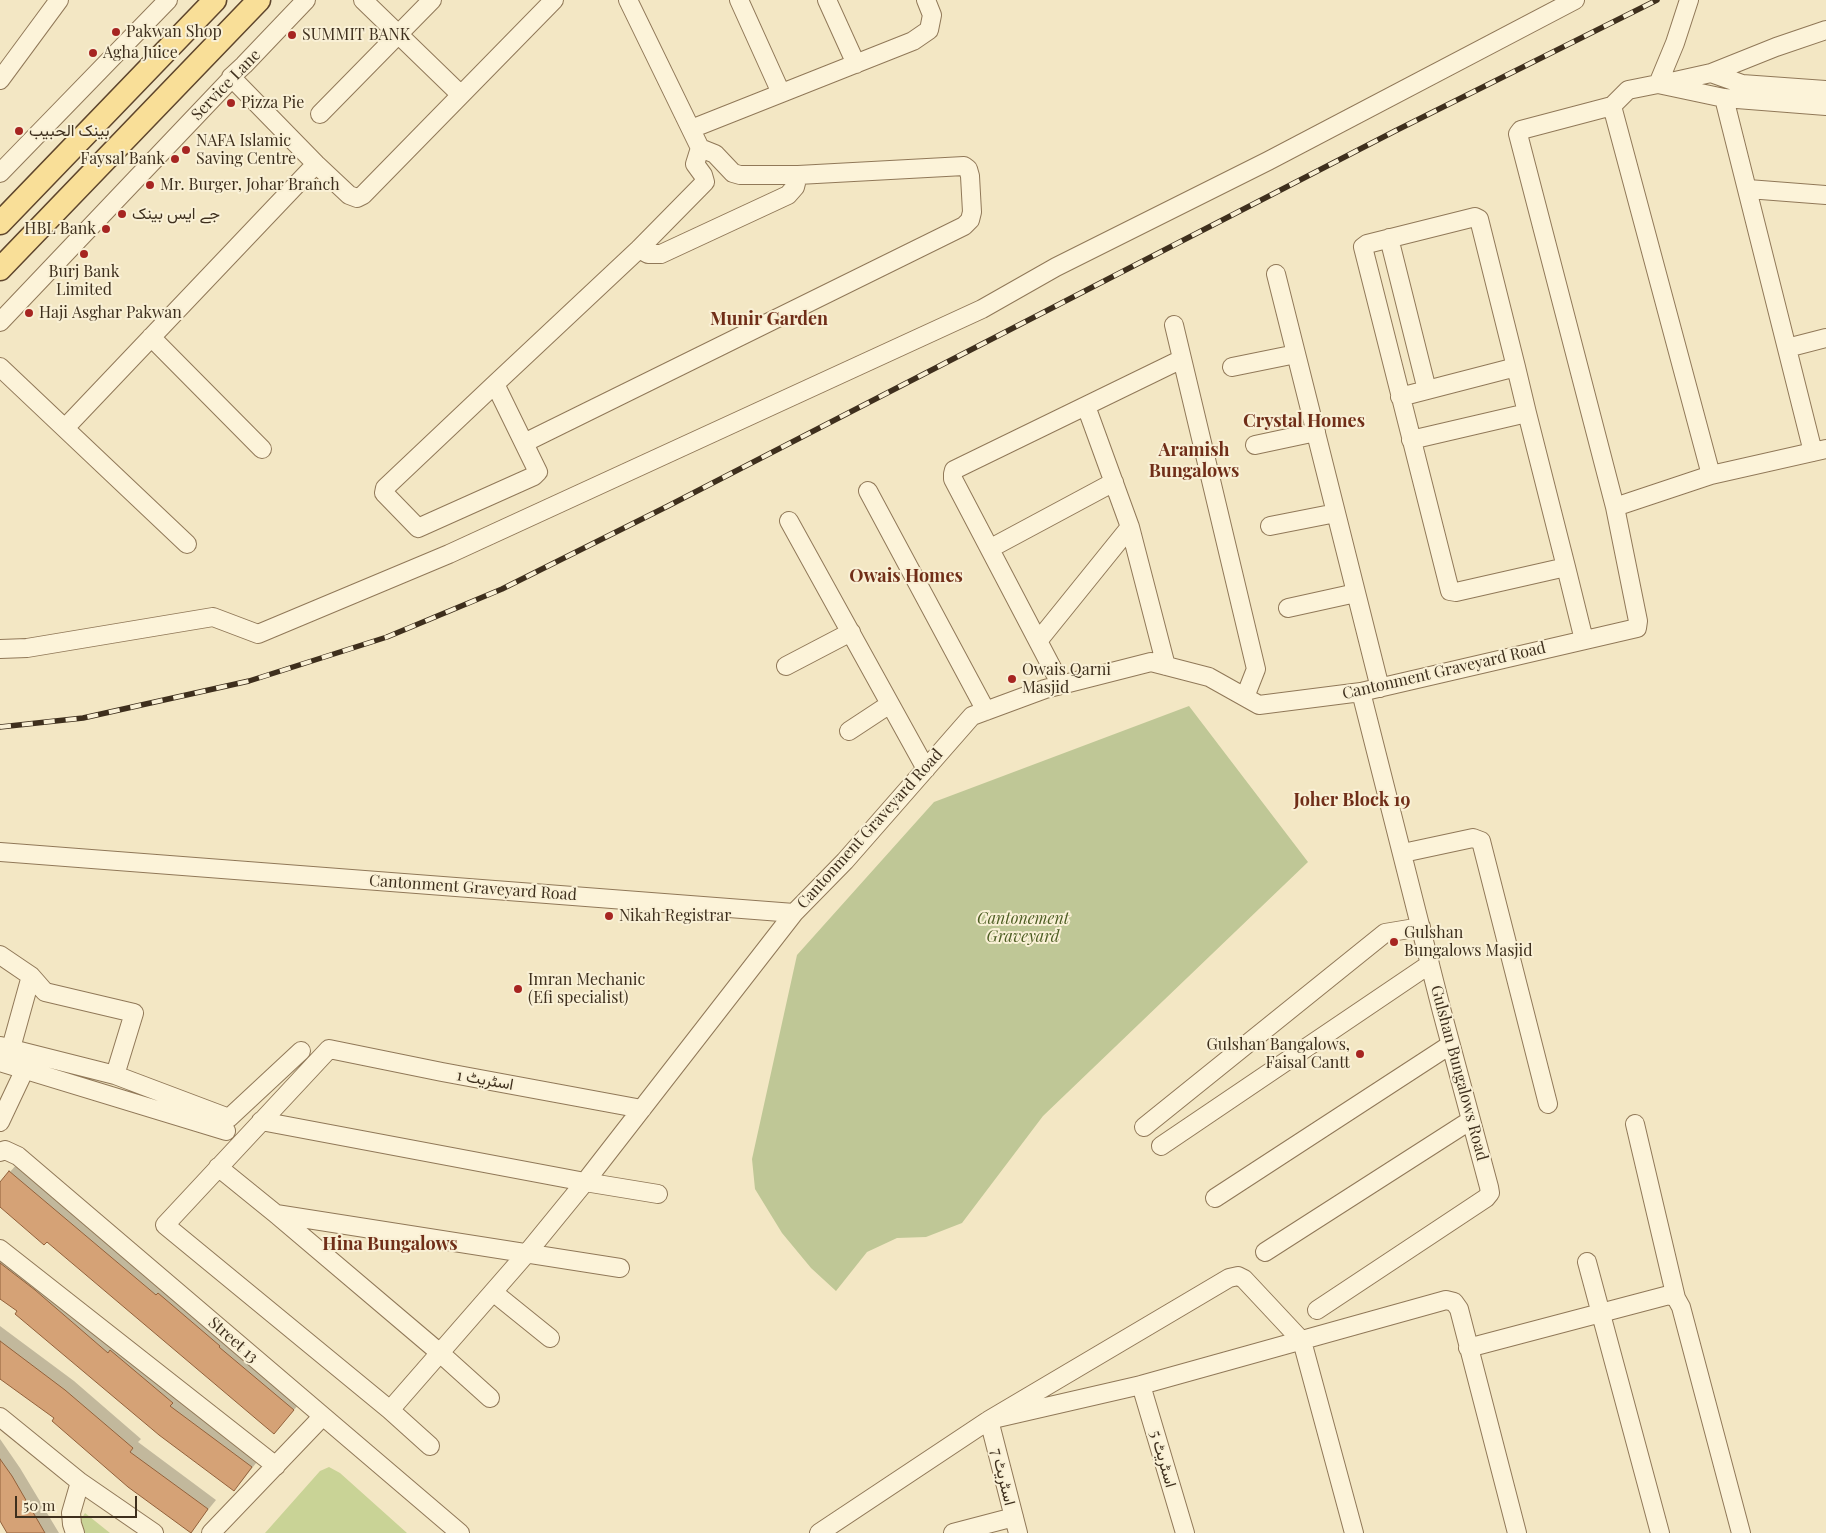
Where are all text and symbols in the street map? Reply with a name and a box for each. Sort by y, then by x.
place label: Pakwan Shop [126,22,222,42]
place label: SUMMIT BANK [302,25,410,45]
marker: Pakwan Shop [110,26,122,38]
marker: SUMMIT BANK [286,29,298,41]
place label: Agha Juice [103,43,178,63]
street label: Service Lane [187,46,265,124]
marker: Agha Juice [87,47,99,59]
place label: Pizza Pie [241,93,304,113]
marker: Pizza Pie [225,97,237,109]
place label: بينک الحبيب [29,121,109,141]
marker: بينک الحبيب [13,125,25,137]
place label: NAFA Islamic Saving Centre [196,131,296,169]
marker: NAFA Islamic Saving Centre [180,144,192,156]
place label: Faysal Bank [80,149,165,169]
marker: Faysal Bank [169,153,181,165]
place label: Mr. Burger, Johar Branch [160,175,340,195]
marker: Mr. Burger, Johar Branch [144,179,156,191]
place label: جے ایس بینک [132,204,220,224]
marker: جے ایس بینک [116,208,128,220]
place label: HBL Bank [24,219,96,239]
marker: HBL Bank [100,223,112,235]
marker: Burj Bank Limited [78,248,90,260]
place label: Burj Bank Limited [49,262,119,300]
place label: Haji Asghar Pakwan [39,303,182,323]
marker: Haji Asghar Pakwan [23,307,35,319]
district label: Munir Garden [710,308,828,330]
district label: Crystal Homes [1243,410,1365,432]
district label: Aramish Bungalows [1149,439,1239,482]
district label: Owais Homes [849,565,963,587]
street label: Cantonment Graveyard Road [1340,638,1548,704]
place label: Owais Qarni Masjid [1022,660,1111,698]
marker: Owais Qarni Masjid [1006,673,1018,685]
street label: Cantonment Graveyard Road [793,745,947,913]
district label: Joher Block 19 [1294,789,1410,811]
street label: Cantonment Graveyard Road [368,871,578,905]
place label: Nikah Registrar [619,906,731,926]
park label: Cantonement Graveyard [977,909,1069,947]
marker: Nikah Registrar [603,910,615,922]
place label: Gulshan Bungalows Masjid [1404,923,1533,961]
marker: Gulshan Bungalows Masjid [1388,936,1400,948]
place label: Imran Mechanic (Efi specialist) [528,970,645,1008]
marker: Imran Mechanic (Efi specialist) [512,983,524,995]
street label: Gulshan Bungalows Road [1426,983,1492,1163]
place label: Gulshan Bangalows, Faisal Cantt [1207,1035,1350,1073]
marker: Gulshan Bangalows, Faisal Cantt [1354,1048,1366,1060]
street label: اسٹریٹ 1 [455,1066,515,1094]
district label: Hina Bungalows [322,1233,458,1255]
street label: Street 13 [204,1313,262,1367]
street label: اسٹریٹ 5 [1146,1428,1180,1490]
street label: اسٹریٹ 7 [987,1446,1019,1508]
scale bar [18,1486,140,1518]
text: 50 m [23,1495,55,1515]

